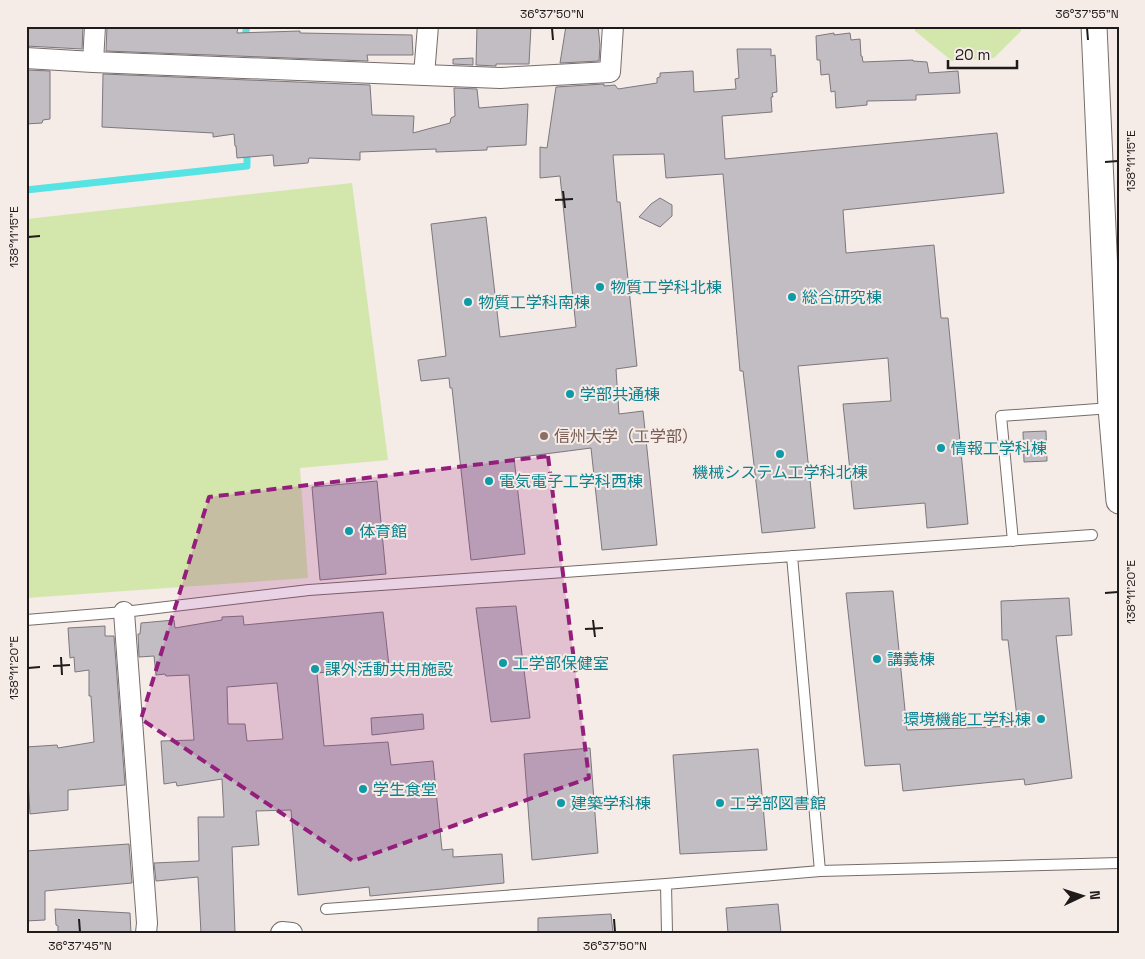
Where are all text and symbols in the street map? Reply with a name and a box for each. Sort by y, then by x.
text: 36°37'50"N [520,6,584,22]
text: 36°37'55"N [1055,6,1119,22]
scale bar [948,38,1016,70]
text: 20 m [955,45,990,64]
text: 138°11'15"E [1123,130,1139,192]
text: 138°11'15"E [6,206,22,268]
place label: 物質工学科北棟 [610,277,722,298]
marker: 物質工学科北棟 [594,281,606,293]
place label: 総合研究棟 [802,287,882,308]
marker: 総合研究棟 [786,291,798,303]
place label: 物質工学科南棟 [478,292,590,313]
marker: 物質工学科南棟 [462,296,474,308]
place label: 学部共通棟 [580,384,660,405]
marker: 学部共通棟 [564,388,576,400]
place label: 信州大学（工学部） [554,426,698,447]
marker: 信州大学（工学部） [538,430,550,442]
place label: 情報工学科棟 [951,438,1047,459]
marker: 情報工学科棟 [935,442,947,454]
marker: 機械システム工学科北棟 [774,448,786,460]
place label: 機械システム工学科北棟 [692,462,868,483]
place label: 電気電子工学科西棟 [499,471,643,492]
marker: 電気電子工学科西棟 [483,475,495,487]
place label: 体育館 [359,521,407,542]
marker: 体育館 [343,525,355,537]
text: 138°11'20"E [1123,560,1139,624]
text: 138°11'20"E [6,636,22,700]
place label: 講義棟 [887,649,935,670]
place label: 工学部保健室 [513,653,609,674]
marker: 講義棟 [871,653,883,665]
marker: 工学部保健室 [497,657,509,669]
place label: 課外活動共用施設 [325,659,453,680]
marker: 課外活動共用施設 [309,663,321,675]
place label: 環境機能工学科棟 [903,709,1031,730]
marker: 環境機能工学科棟 [1035,713,1047,725]
place label: 学生食堂 [373,779,437,800]
marker: 学生食堂 [357,783,369,795]
place label: 建築学科棟 [571,793,651,814]
place label: 工学部図書館 [730,793,826,814]
marker: 建築学科棟 [555,797,567,809]
marker: 工学部図書館 [714,797,726,809]
north arrow [1058,872,1108,922]
text: N [1086,890,1104,900]
text: 36°37'45"N [48,938,112,954]
text: 36°37'50"N [583,938,647,954]

